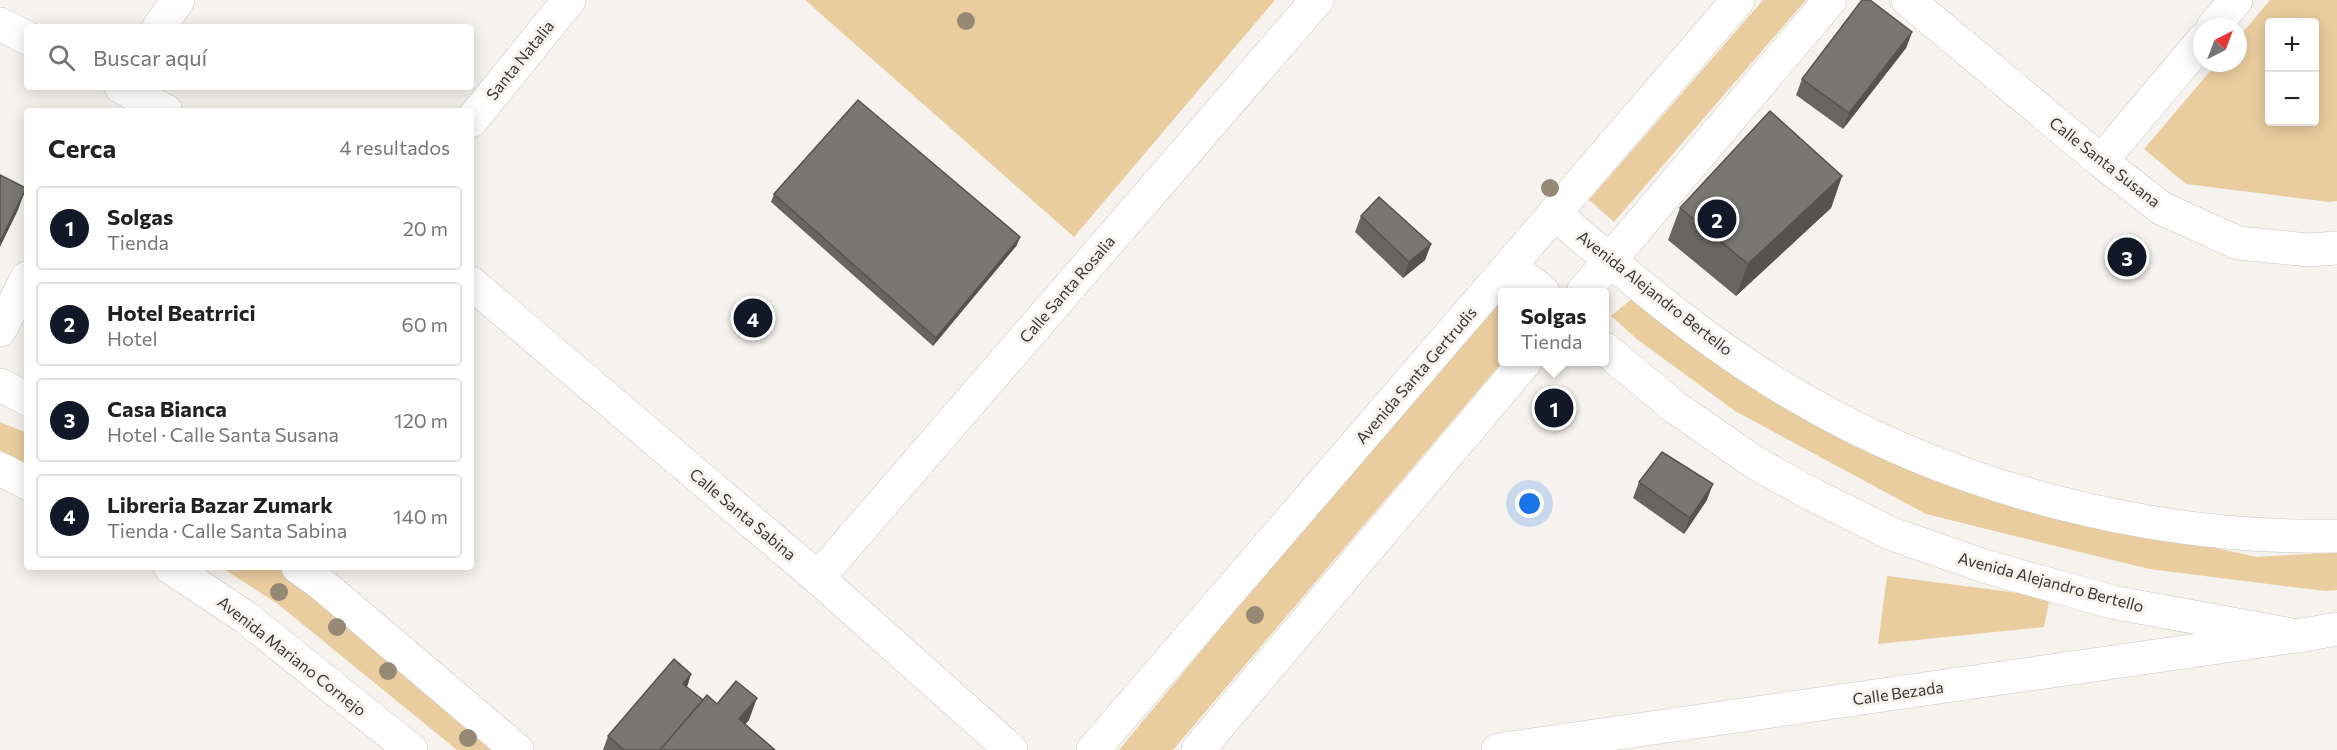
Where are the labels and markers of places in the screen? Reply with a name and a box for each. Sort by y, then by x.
pin: 2 [1698,196,1736,242]
pin: 3 [2108,234,2146,280]
pin: 4 [734,296,772,340]
pin: 1 [1534,386,1574,430]

